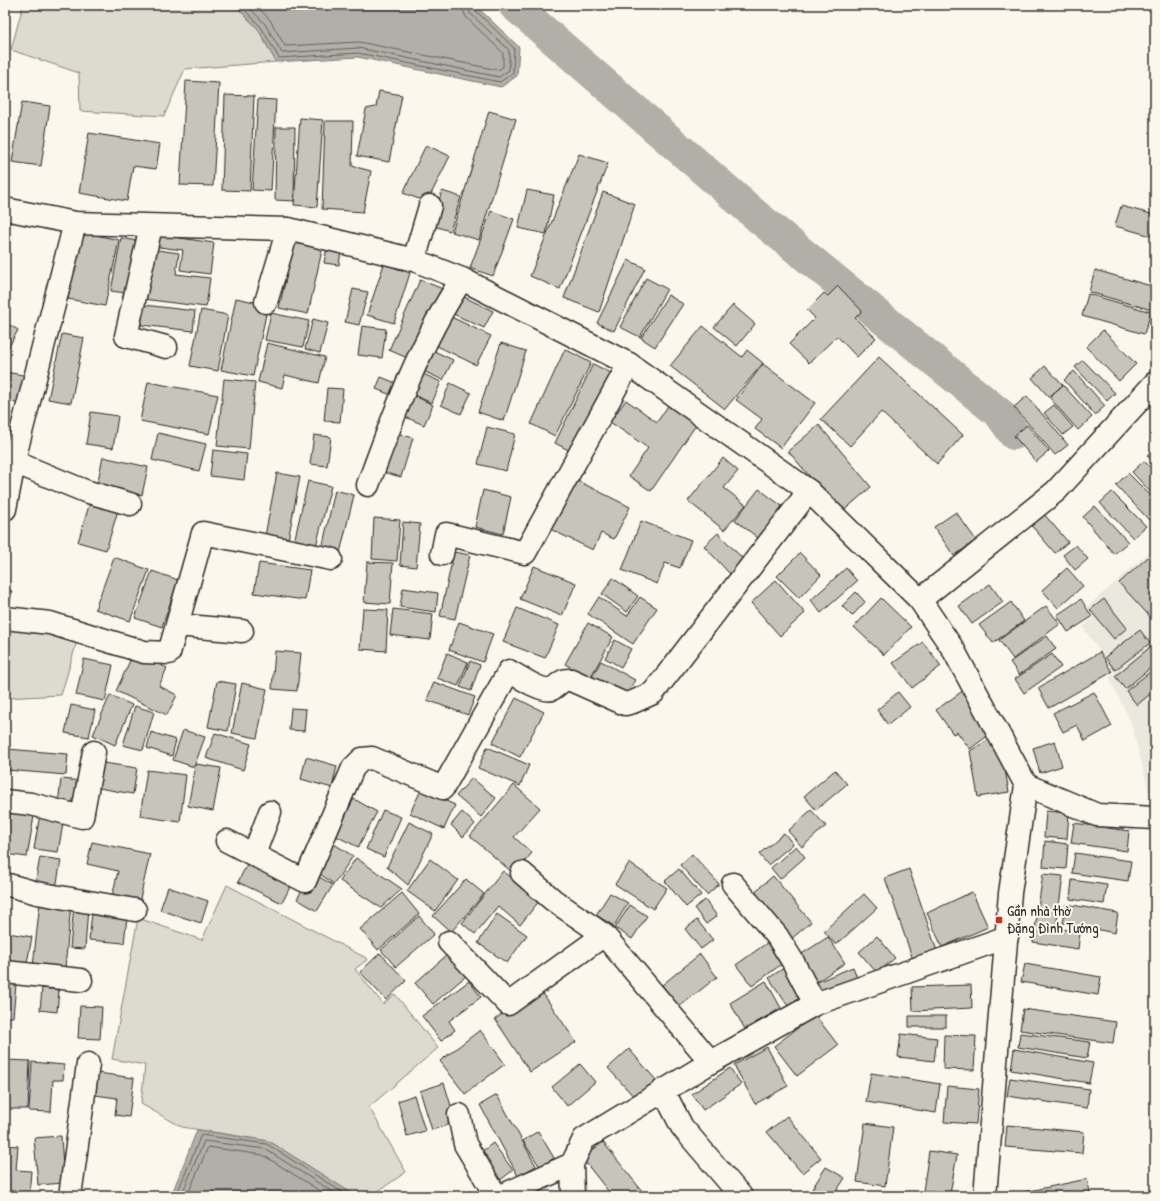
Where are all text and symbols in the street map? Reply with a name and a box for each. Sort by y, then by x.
place label: Gần nhà thờ Đặng Đình Tướng [1007,900,1099,938]
marker: Gần nhà thờ Đặng Đình Tướng [994,915,1004,925]

